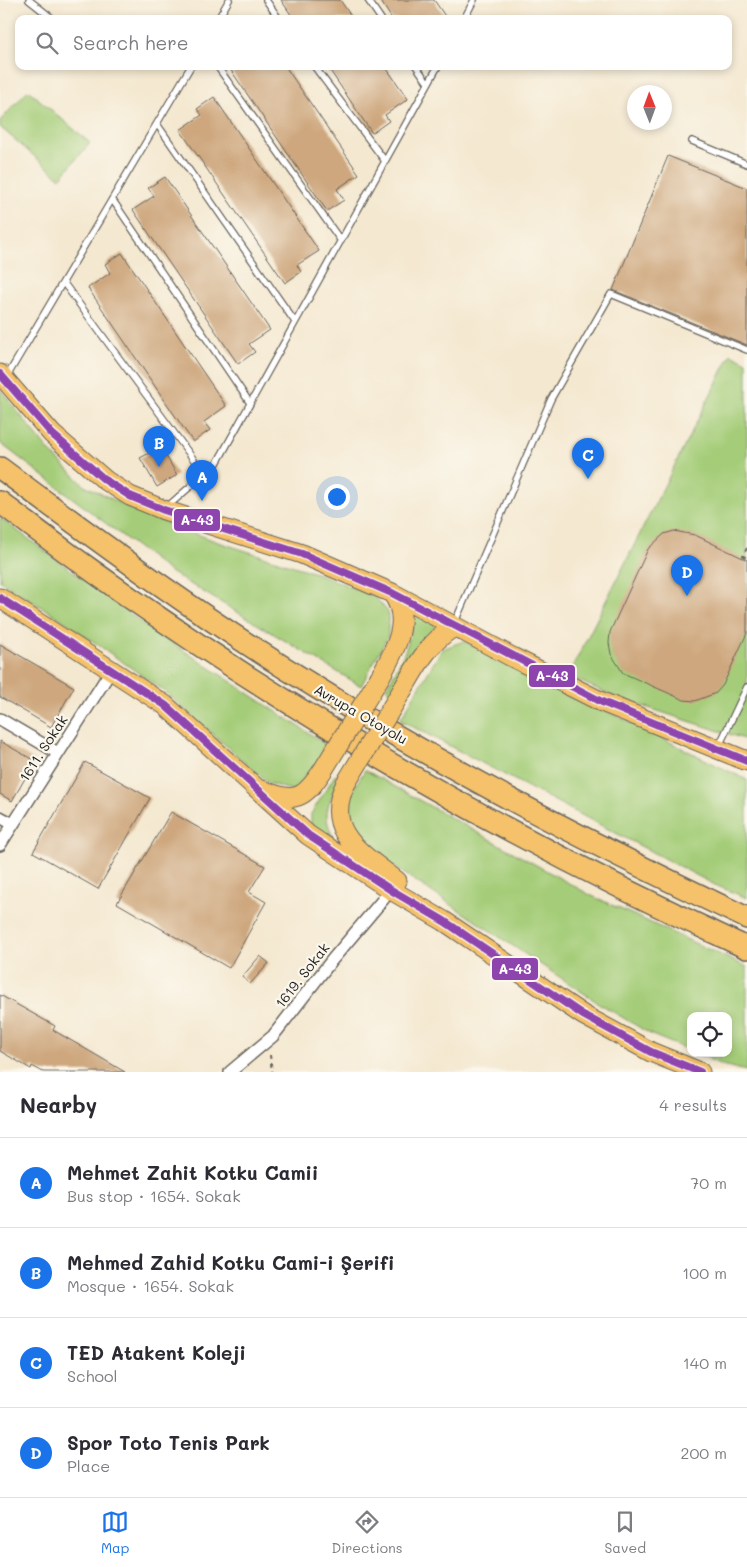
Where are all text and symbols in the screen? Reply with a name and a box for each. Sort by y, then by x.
search box [15,15,732,70]
icon: search [33,29,61,57]
text: Search here [73,30,189,55]
north arrow [627,85,672,130]
pin: B [143,426,175,467]
pin: C [572,438,604,479]
pin: A [186,460,218,501]
your location [324,484,350,510]
line badge: A-43 [173,508,221,532]
text: A-43 [181,510,213,529]
pin: D [671,555,703,596]
line badge: A-43 [528,664,576,688]
text: A-43 [536,666,568,685]
street label: Avrupa Otoyolu [311,680,411,748]
street label: 1611. Sokak [14,711,72,785]
street label: 1619. Sokak [271,939,333,1011]
line badge: A-43 [491,957,539,981]
text: A-43 [499,959,531,978]
map controls [687,1012,732,1057]
button: locate [687,1012,732,1057]
text: Nearby [20,1091,97,1118]
text: 4 results [659,1094,727,1115]
text: Mehmet Zahit Kotku Camii [67,1160,318,1185]
text: A [30,1172,42,1193]
text: 70 m [690,1172,727,1193]
text: Bus stop · 1654. Sokak [67,1185,241,1206]
text: Mehmed Zahid Kotku Cami-i Şerifi [67,1250,395,1275]
text: B [31,1262,41,1283]
text: 100 m [682,1262,727,1283]
text: Mosque · 1654. Sokak [67,1275,234,1296]
text: TED Atakent Koleji [67,1340,246,1365]
text: C [30,1352,42,1373]
text: 140 m [683,1352,727,1373]
text: School [67,1365,117,1386]
text: Spor Toto Tenis Park [67,1430,270,1455]
text: D [30,1442,42,1463]
text: 200 m [680,1442,727,1463]
text: Place [67,1455,110,1476]
tab: Map [101,1508,129,1557]
tab: Directions [331,1508,403,1557]
tab: Saved [604,1508,646,1557]

